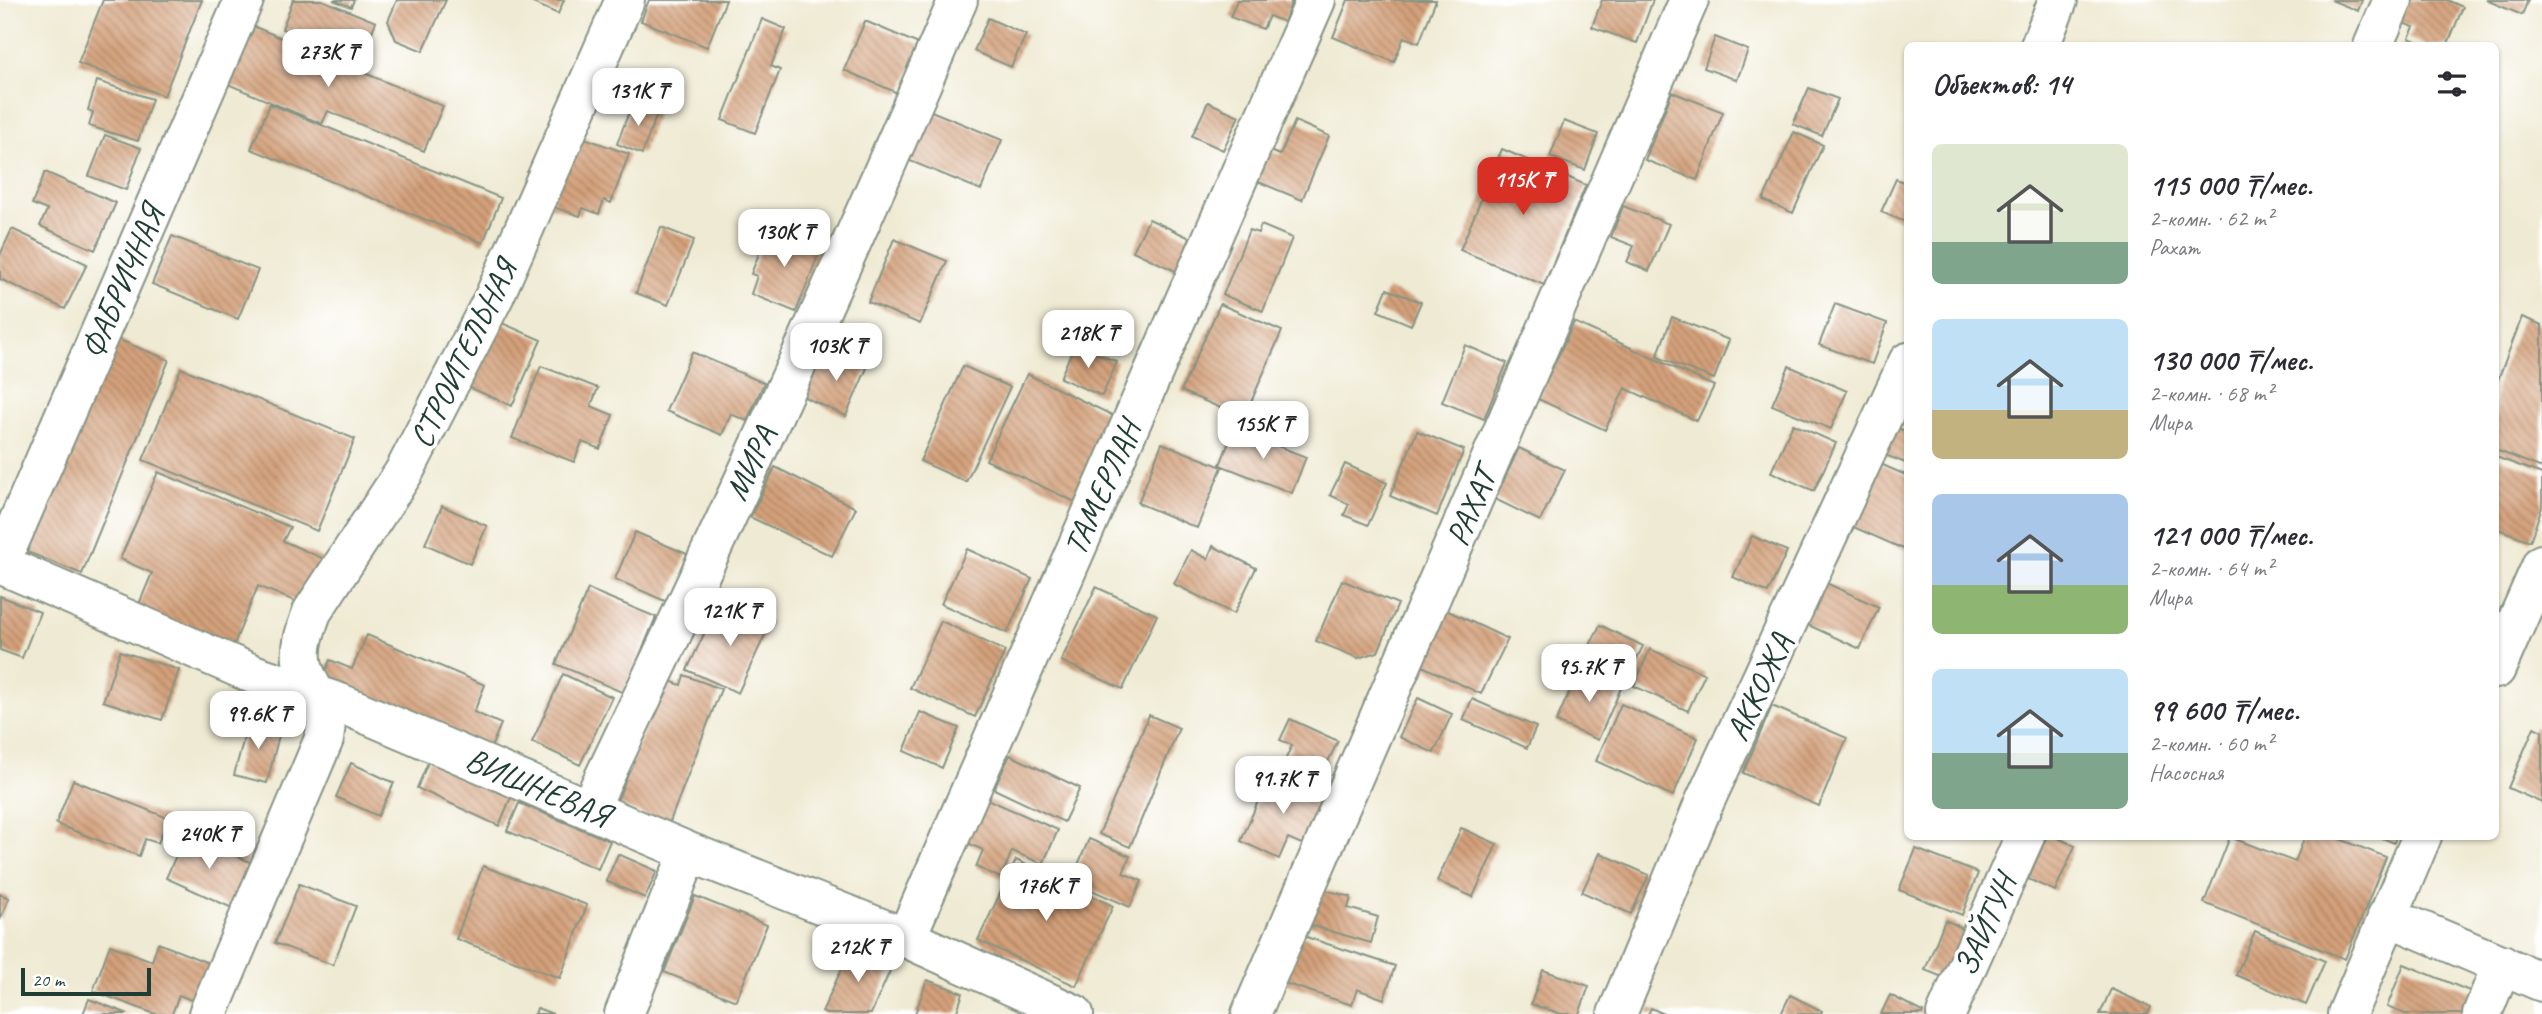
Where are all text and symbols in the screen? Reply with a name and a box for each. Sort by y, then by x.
pin: 273K ₸ [271,29,385,89]
text: 273K ₸ [298,37,358,66]
text: Объектов: 14 [1932,65,2071,103]
icon: filters [2433,65,2471,103]
pin: 131K ₸ [581,68,695,128]
text: 131K ₸ [608,76,668,105]
pin: 115K ₸ [1466,158,1580,217]
text: 115K ₸ [1493,165,1553,194]
text: 115 000 ₸/мес. [2149,166,2312,204]
icon: home [1988,172,2072,256]
street label: ФАБРИЧНАЯ [71,195,175,365]
text: 2-комн. · 62 m² [2149,204,2273,233]
pin: 130K ₸ [727,210,841,269]
text: 130K ₸ [754,217,814,246]
text: Рахат [2149,233,2200,262]
street label: СТРОИТЕЛЬНАЯ [400,249,529,454]
pin: 218K ₸ [1031,310,1145,370]
text: 218K ₸ [1058,318,1118,347]
pin: 103K ₸ [779,324,893,383]
text: 103K ₸ [806,331,866,360]
text: 130 000 ₸/мес. [2149,341,2313,379]
icon: home [1988,347,2072,431]
text: 2-комн. · 68 m² [2149,379,2273,408]
pin: 155K ₸ [1206,402,1320,461]
text: Мира [2149,408,2192,437]
text: 155K ₸ [1234,409,1292,438]
street label: ТАМЕРЛАН [1054,410,1152,562]
street label: МИРА [715,418,786,507]
street label: РАХАТ [1436,455,1509,552]
text: 121 000 ₸/мес. [2149,516,2313,554]
icon: home [1988,522,2072,606]
text: 2-комн. · 64 m² [2149,554,2273,583]
text: Мира [2149,583,2192,612]
pin: 121K ₸ [673,588,787,648]
text: 121K ₸ [700,596,760,625]
street label: АККОЖА [1716,625,1803,747]
pin: 95.7K ₸ [1524,644,1654,704]
text: 95.7K ₸ [1557,652,1621,681]
text: 99 600 ₸/мес. [2149,691,2299,729]
pin: 99.6K ₸ [193,692,323,751]
icon: home [1988,697,2072,781]
text: 99.6K ₸ [226,699,290,728]
text: 2-комн. · 60 m² [2149,729,2273,758]
street label: ВИШНЕВАЯ [460,738,621,838]
pin: 91.7K ₸ [1218,756,1348,816]
text: Насосная [2149,758,2224,787]
text: 91.7K ₸ [1251,764,1315,793]
pin: 240K ₸ [152,812,266,871]
text: 240K ₸ [179,819,239,848]
pin: 176K ₸ [989,864,1103,923]
street label: ЗАЙТУН [1944,864,2028,982]
text: 176K ₸ [1016,871,1076,900]
pin: 212K ₸ [801,925,915,984]
text: 212K ₸ [828,932,888,961]
scale bar [21,965,150,997]
text: 20 m [32,968,64,992]

